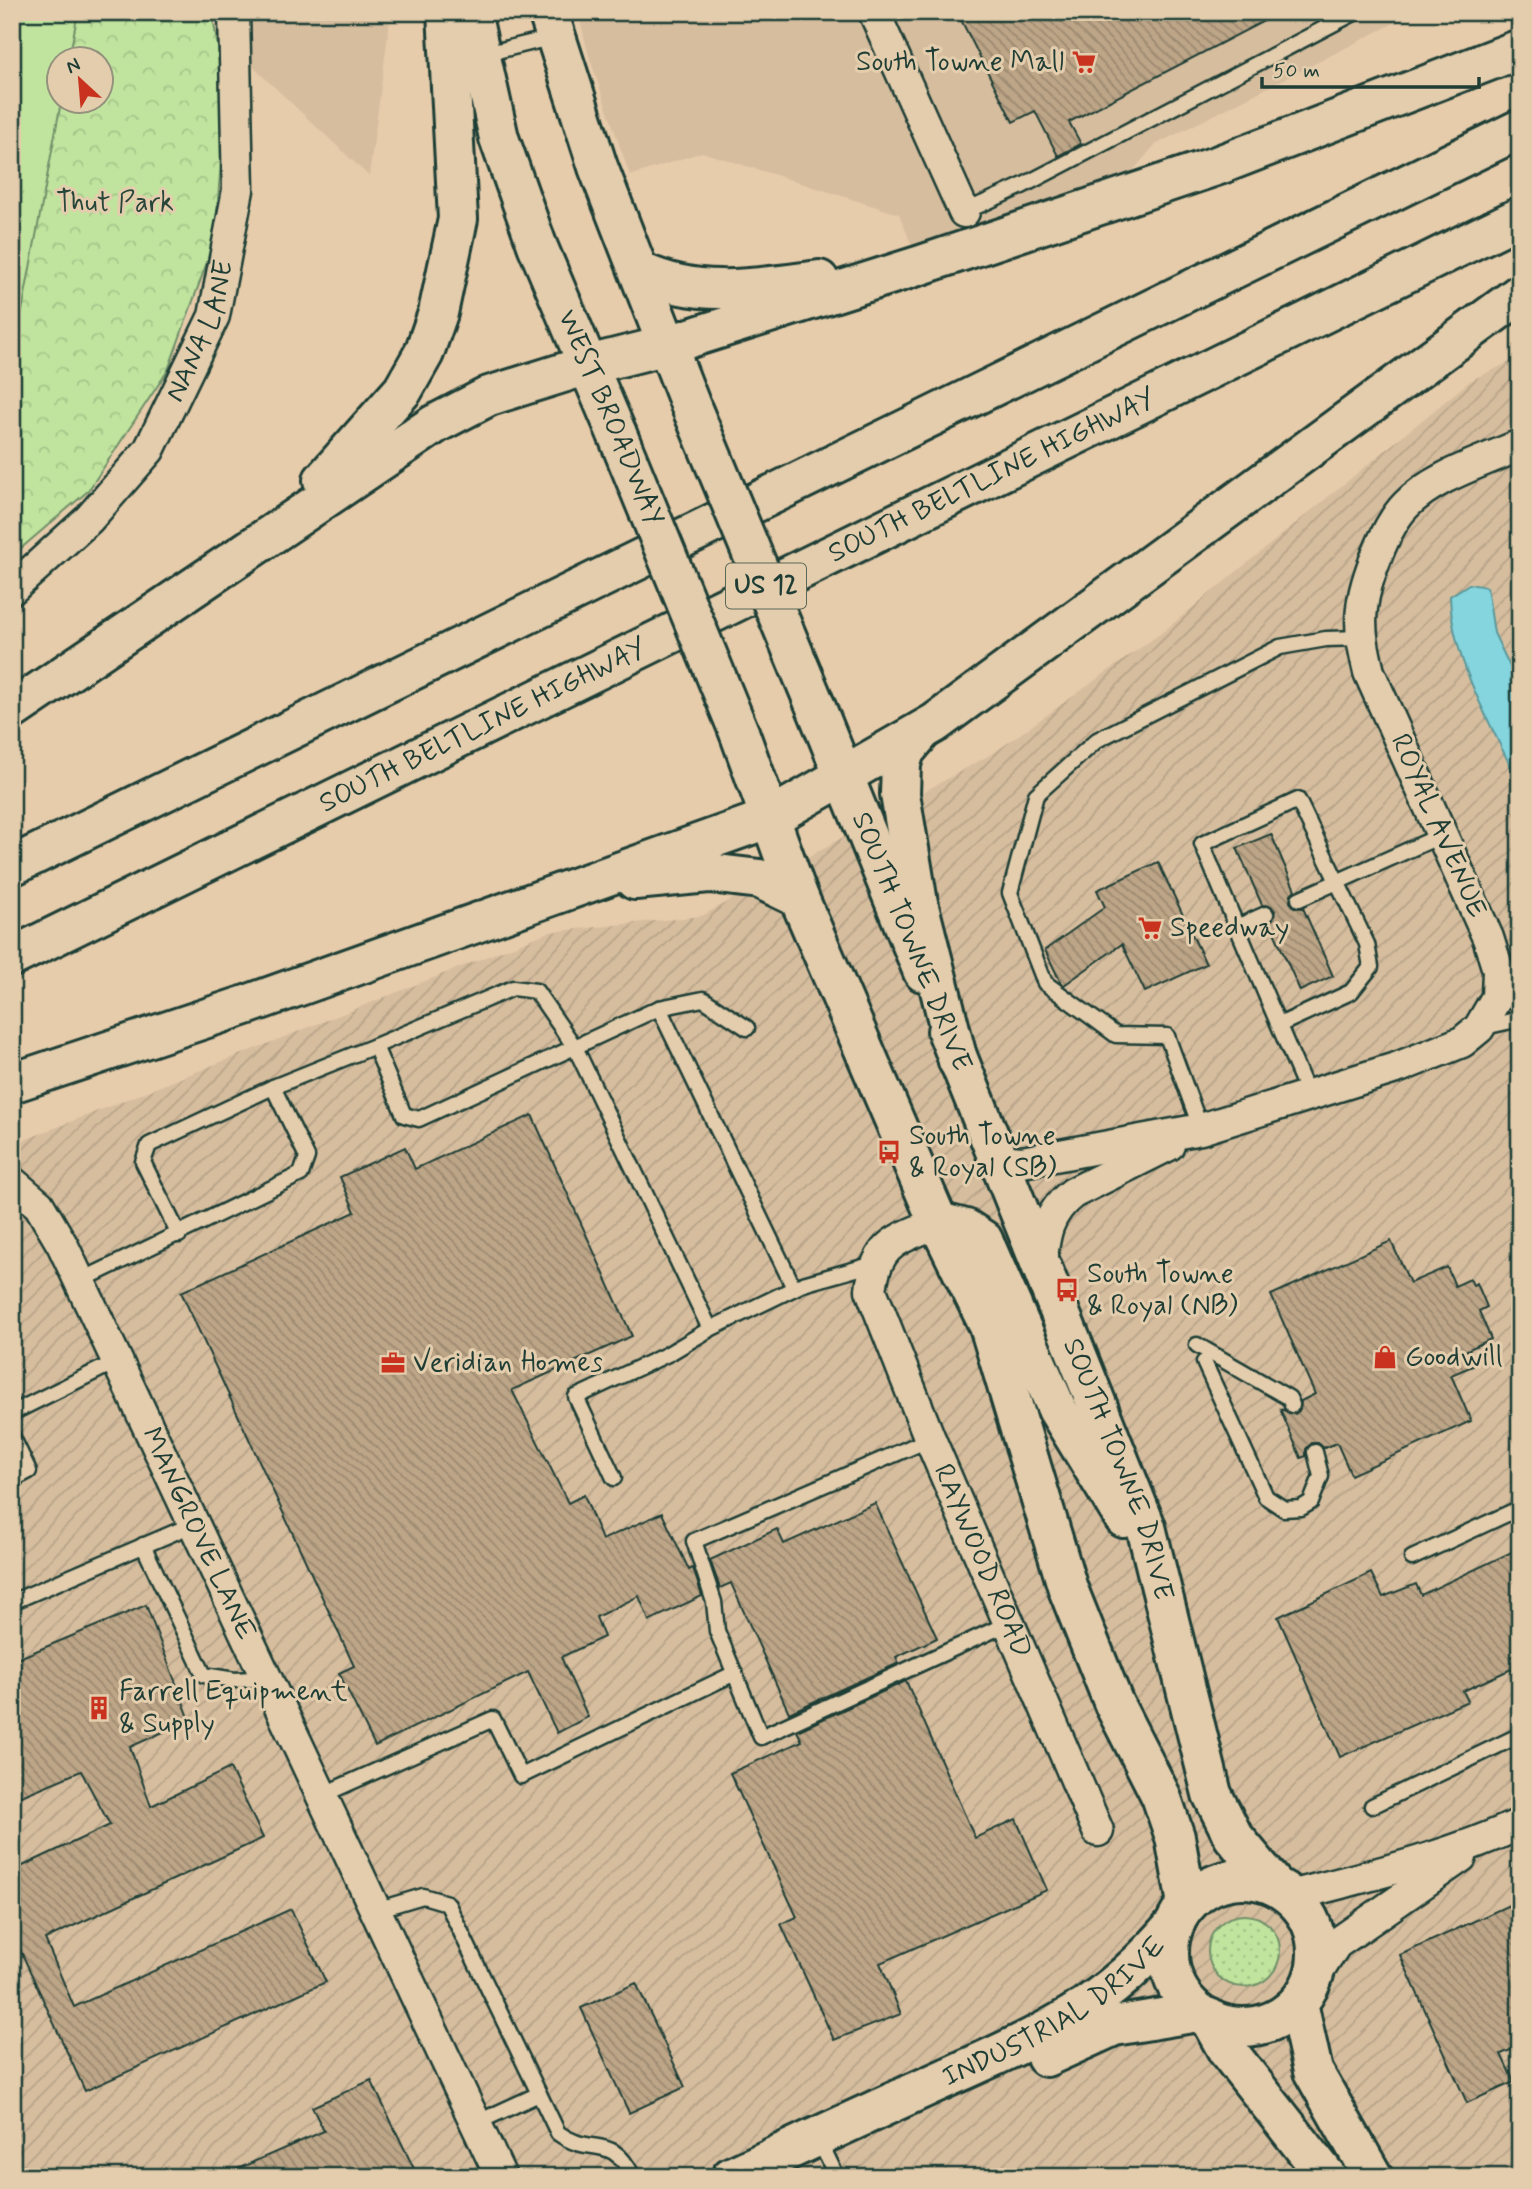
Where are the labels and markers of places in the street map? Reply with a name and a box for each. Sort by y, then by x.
place label: South Towne Mall [856,44,1064,81]
supermarket icon: South Towne Mall [1070,48,1098,76]
place label: Speedway [1170,910,1289,947]
supermarket icon: Speedway [1136,914,1164,942]
place label: South Towne & Royal (SB) [909,1118,1057,1187]
bus stop icon: South Towne & Royal (SB) [875,1138,903,1166]
place label: South Towne & Royal (NB) [1087,1256,1238,1325]
bus stop icon: South Towne & Royal (NB) [1053,1276,1081,1304]
place label: Goodwill [1405,1339,1503,1376]
shop icon: Goodwill [1371,1343,1399,1371]
place label: Veridian Homes [413,1345,603,1382]
office icon: Veridian Homes [379,1349,407,1377]
place label: Farrell Equipment & Supply [119,1674,348,1743]
building icon: Farrell Equipment & Supply [85,1694,113,1722]

